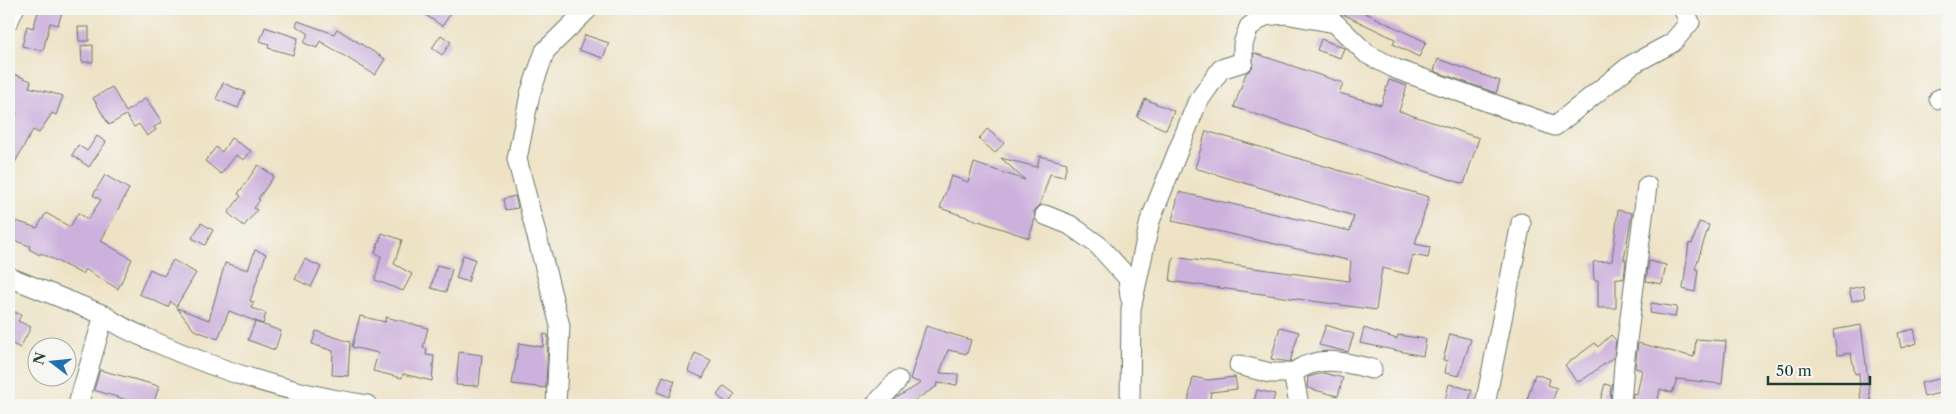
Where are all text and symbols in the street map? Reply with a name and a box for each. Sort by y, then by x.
north arrow [28,336,78,386]
text: N [29,350,50,367]
scale bar [1768,354,1871,386]
text: 50 m [1776,361,1812,380]

